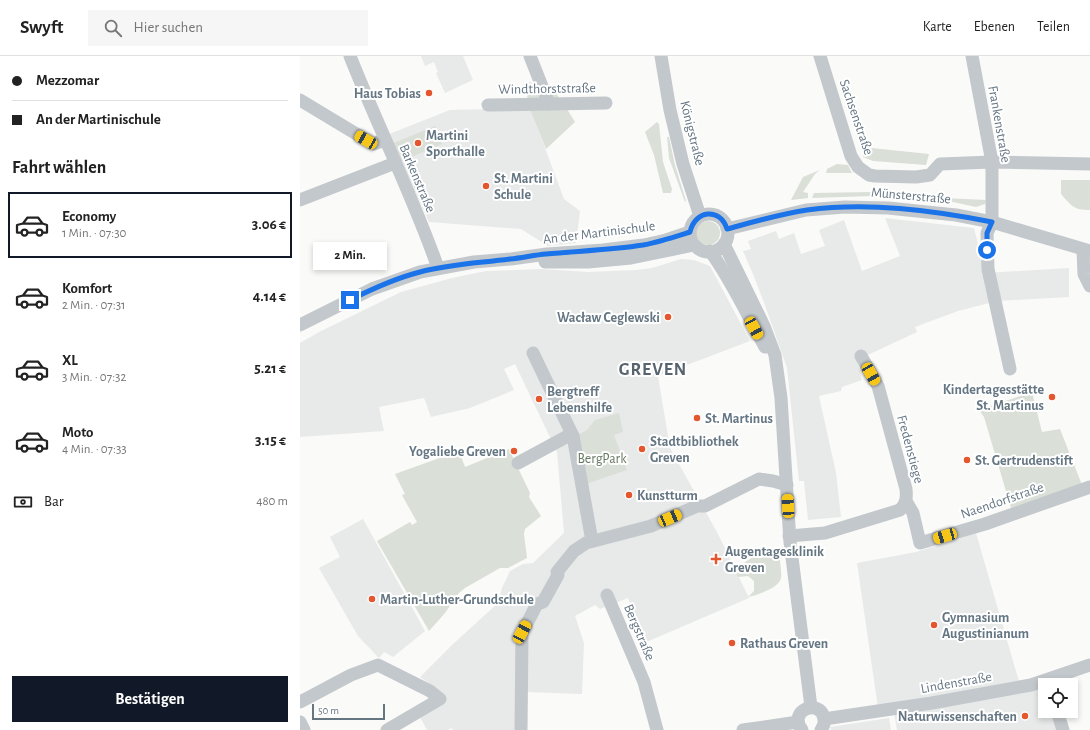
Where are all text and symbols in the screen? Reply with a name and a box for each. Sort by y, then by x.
search box [88,10,368,46]
icon: search [102,17,124,39]
text: Swyft [20,18,64,37]
text: Hier suchen [134,20,203,35]
text: Karte [923,20,952,34]
text: Ebenen [974,20,1015,34]
text: Teilen [1037,20,1070,34]
text: Mezzomar [36,73,99,88]
street label: Sachsenstraße [837,78,876,157]
street label: Windthorststraße [498,81,596,97]
street label: Frankenstraße [985,85,1013,164]
place label: Haus Tobias [354,87,421,101]
marker: Haus Tobias [424,88,434,98]
street label: Königstraße [677,99,707,167]
text: An der Martinischule [36,112,161,127]
car [353,129,379,151]
place label: Martini Sporthalle [426,129,485,159]
marker: Martini Sporthalle [413,138,423,148]
street label: Barkenstraße [396,142,438,215]
text: Fahrt wählen [12,159,106,177]
place label: St. Martini Schule [494,172,553,202]
marker: St. Martini Schule [481,181,491,191]
street label: Münsterstraße [870,186,951,206]
icon: car [14,207,50,243]
text: Economy [62,209,116,224]
text: 3.06 € [252,217,286,232]
street label: An der Martinischule [542,219,656,247]
text: 1 Min. · 07:30 [62,227,126,240]
route start [978,241,996,259]
callout: 2 Min. [313,242,387,270]
text: 2 Min. [334,249,366,262]
icon: car [14,279,50,315]
text: Komfort [62,281,112,296]
text: 4.14 € [253,289,286,304]
route end [341,291,359,309]
text: 2 Min. · 07:31 [62,299,126,312]
place label: Wacław Ceglewski [557,311,660,325]
marker: Wacław Ceglewski [663,312,673,322]
car [743,315,765,341]
icon: car [14,351,50,387]
text: XL [62,353,78,368]
text: 5.21 € [254,361,286,376]
district label: GREVEN [619,361,687,379]
car [860,361,882,387]
text: 3 Min. · 07:32 [62,371,126,384]
place label: Kindertagesstätte St. Martinus [943,383,1044,413]
place label: Bergtreff Lebenshilfe [547,385,612,415]
marker: Kindertagesstätte St. Martinus [1047,392,1057,402]
marker: Bergtreff Lebenshilfe [534,394,544,404]
place label: St. Martinus [705,412,773,426]
marker: St. Martinus [692,413,702,423]
street label: Fredenstiege [894,414,926,485]
icon: car [14,423,50,459]
text: Moto [62,425,94,440]
text: 3.15 € [255,433,286,448]
place label: Stadtbibliothek Greven [650,435,739,465]
text: 4 Min. · 07:33 [62,443,127,456]
marker: Stadtbibliothek Greven [637,444,647,454]
place label: Yogaliebe Greven [409,445,506,459]
marker: Yogaliebe Greven [509,446,519,456]
park label: BergPark [577,452,627,466]
place label: St. Gertrudenstift [975,454,1073,468]
marker: St. Gertrudenstift [962,455,972,465]
street label: Naendorfstraße [959,480,1046,522]
place label: Kunstturm [637,489,698,503]
marker: Kunstturm [624,490,634,500]
icon: cash [12,491,34,513]
text: Bar [44,494,64,509]
car [781,494,795,518]
text: 480 m [256,495,288,508]
car [657,508,683,528]
car [932,527,958,545]
place label: Augentagesklinik Greven [725,545,824,575]
marker: Augentagesklinik Greven [710,553,722,565]
place label: Martin-Luther-Grundschule [380,593,534,607]
marker: Martin-Luther-Grundschule [367,594,377,604]
street label: Bergstraße [621,602,657,663]
place label: Gymnasium Augustinianum [942,611,1029,641]
car [511,619,533,645]
marker: Gymnasium Augustinianum [929,620,939,630]
place label: Rathaus Greven [740,637,828,651]
marker: Rathaus Greven [727,638,737,648]
street label: Lindenstraße [919,670,993,696]
button: Bestätigen [12,676,288,722]
map controls [1038,678,1078,718]
button: locate [1038,678,1078,718]
scale bar [312,702,385,721]
text: 50 m [318,705,339,716]
place label: Naturwissenschaften [898,710,1017,724]
marker: Naturwissenschaften [1020,711,1030,721]

